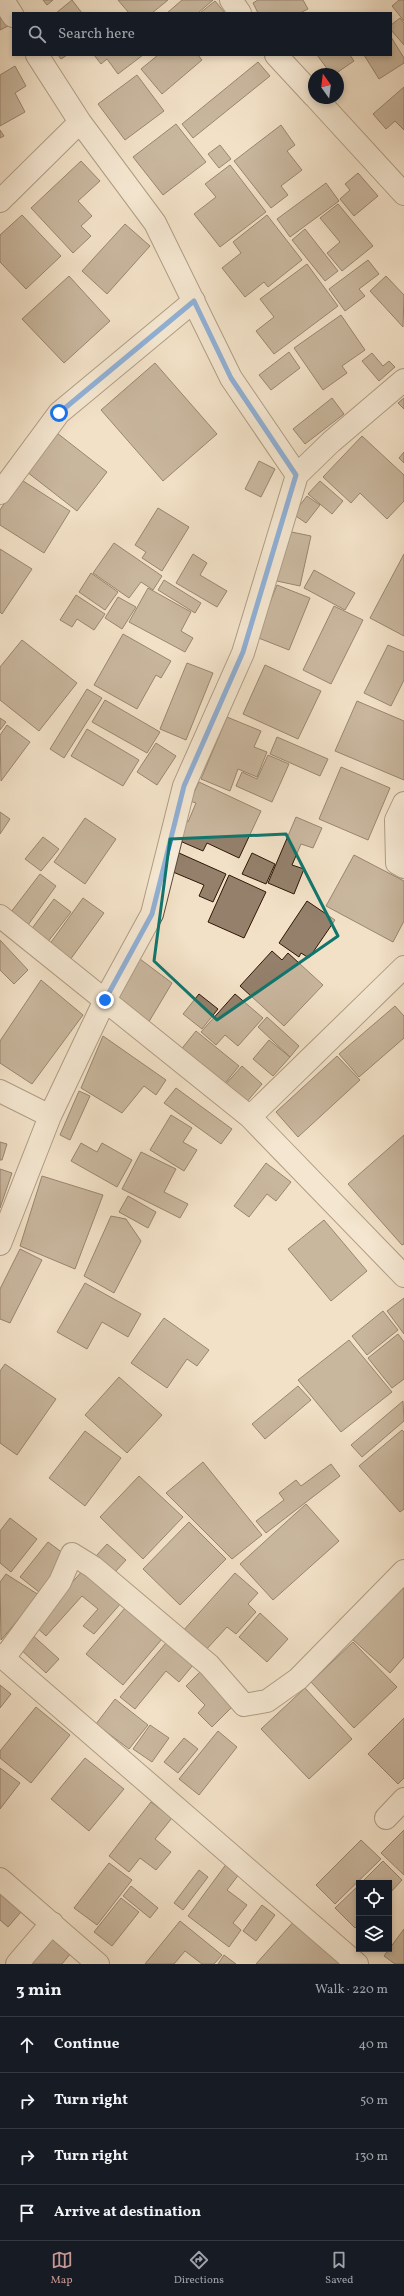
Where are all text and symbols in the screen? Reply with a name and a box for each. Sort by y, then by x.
search box [12,12,392,56]
icon: search [26,23,48,45]
text: Search here [58,24,135,45]
north arrow [308,68,344,104]
route start [50,404,68,422]
route end [96,991,114,1009]
map controls [356,1880,392,1952]
button: locate [356,1880,392,1916]
button: layers [356,1916,392,1952]
text: 3 min [16,1979,62,2002]
text: Walk · 220 m [315,1981,388,1999]
icon: ahead [16,2034,38,2056]
text: Continue [54,2034,119,2055]
text: 40 m [359,2036,388,2054]
icon: right [16,2090,38,2112]
text: Turn right [54,2090,128,2111]
text: 50 m [360,2092,388,2110]
icon: right [16,2146,38,2168]
text: Turn right [54,2146,128,2167]
text: 130 m [355,2148,388,2166]
icon: arrive [16,2202,38,2224]
text: Arrive at destination [54,2202,201,2223]
tab: Map [51,2249,73,2288]
tab: Directions [174,2249,224,2288]
tab: Saved [325,2249,353,2288]

